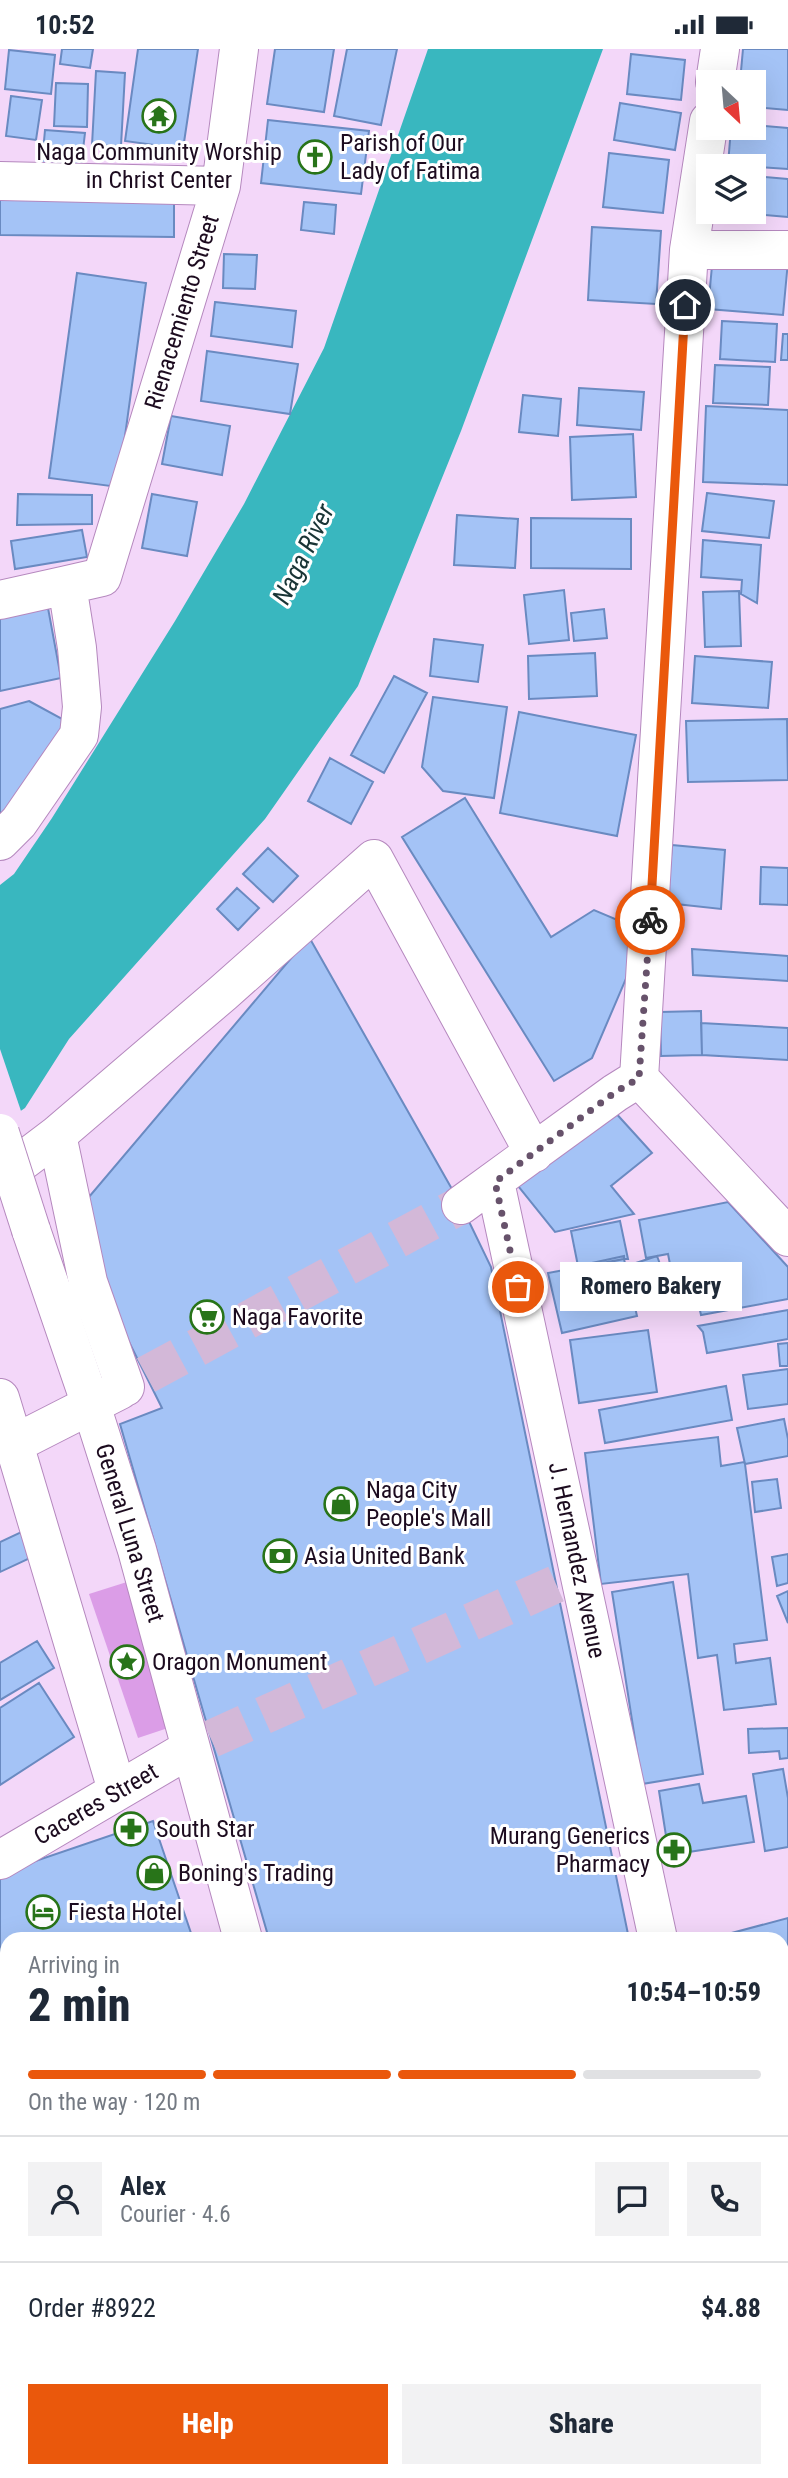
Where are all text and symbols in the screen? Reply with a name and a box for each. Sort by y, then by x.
text: 10:52 [35,10,95,40]
north arrow [696,70,766,140]
map controls [696,70,766,224]
temple icon: Naga Community Worship in Christ Center [140,97,178,135]
place label: Parish of Our Lady of Fatima [340,129,480,185]
place label: Naga Community Worship in Christ Center [36,138,282,194]
church icon: Parish of Our Lady of Fatima [296,138,334,176]
button: layers [696,154,766,224]
street label: Rienacemiento Street [139,211,225,413]
pin [655,275,715,335]
icon: home [666,286,704,324]
water label: Naga River [266,498,341,609]
courier [615,885,685,955]
icon: bike [631,901,669,939]
pin [488,1257,548,1317]
callout: Romero Bakery [560,1263,742,1311]
icon: bag [499,1268,537,1306]
text: Romero Bakery [581,1273,721,1300]
supermarket icon: Naga Favorite [188,1298,226,1336]
place label: Naga Favorite [232,1303,363,1331]
street label: General Luna Street [90,1440,170,1626]
street label: J. Hernandez Avenue [543,1459,611,1661]
place label: Naga City People's Mall [366,1476,491,1532]
shop icon: Naga City People's Mall [322,1485,360,1523]
bank icon: Asia United Bank [261,1537,299,1575]
place label: Asia United Bank [304,1542,465,1570]
place icon: Oragon Monument [108,1643,146,1681]
place label: Oragon Monument [152,1648,327,1676]
street label: Caceres Street [29,1757,163,1851]
pharmacy icon: South Star [112,1810,150,1848]
place label: South Star [156,1815,255,1843]
place label: Murang Generics Pharmacy [490,1822,650,1878]
pharmacy icon: Murang Generics Pharmacy [655,1831,693,1869]
shop icon: Boning's Trading [135,1854,173,1892]
place label: Boning's Trading [178,1859,334,1887]
hotel icon: Fiesta Hotel [24,1893,62,1931]
place label: Fiesta Hotel [68,1898,182,1926]
text: Arriving in [28,1952,120,1979]
text: 10:54–10:59 [627,1977,761,2007]
text: 2 min [28,1978,131,2032]
text: On the way · 120 m [28,2089,200,2116]
button: person [28,2162,102,2236]
button: chat [595,2162,669,2236]
button: phone [687,2162,761,2236]
text: Alex [120,2171,166,2201]
text: Courier · 4.6 [120,2201,231,2228]
text: Order #8922 [28,2293,156,2323]
text: $4.88 [701,2293,761,2323]
button: Help [28,2384,388,2464]
button: Share [402,2384,761,2464]

